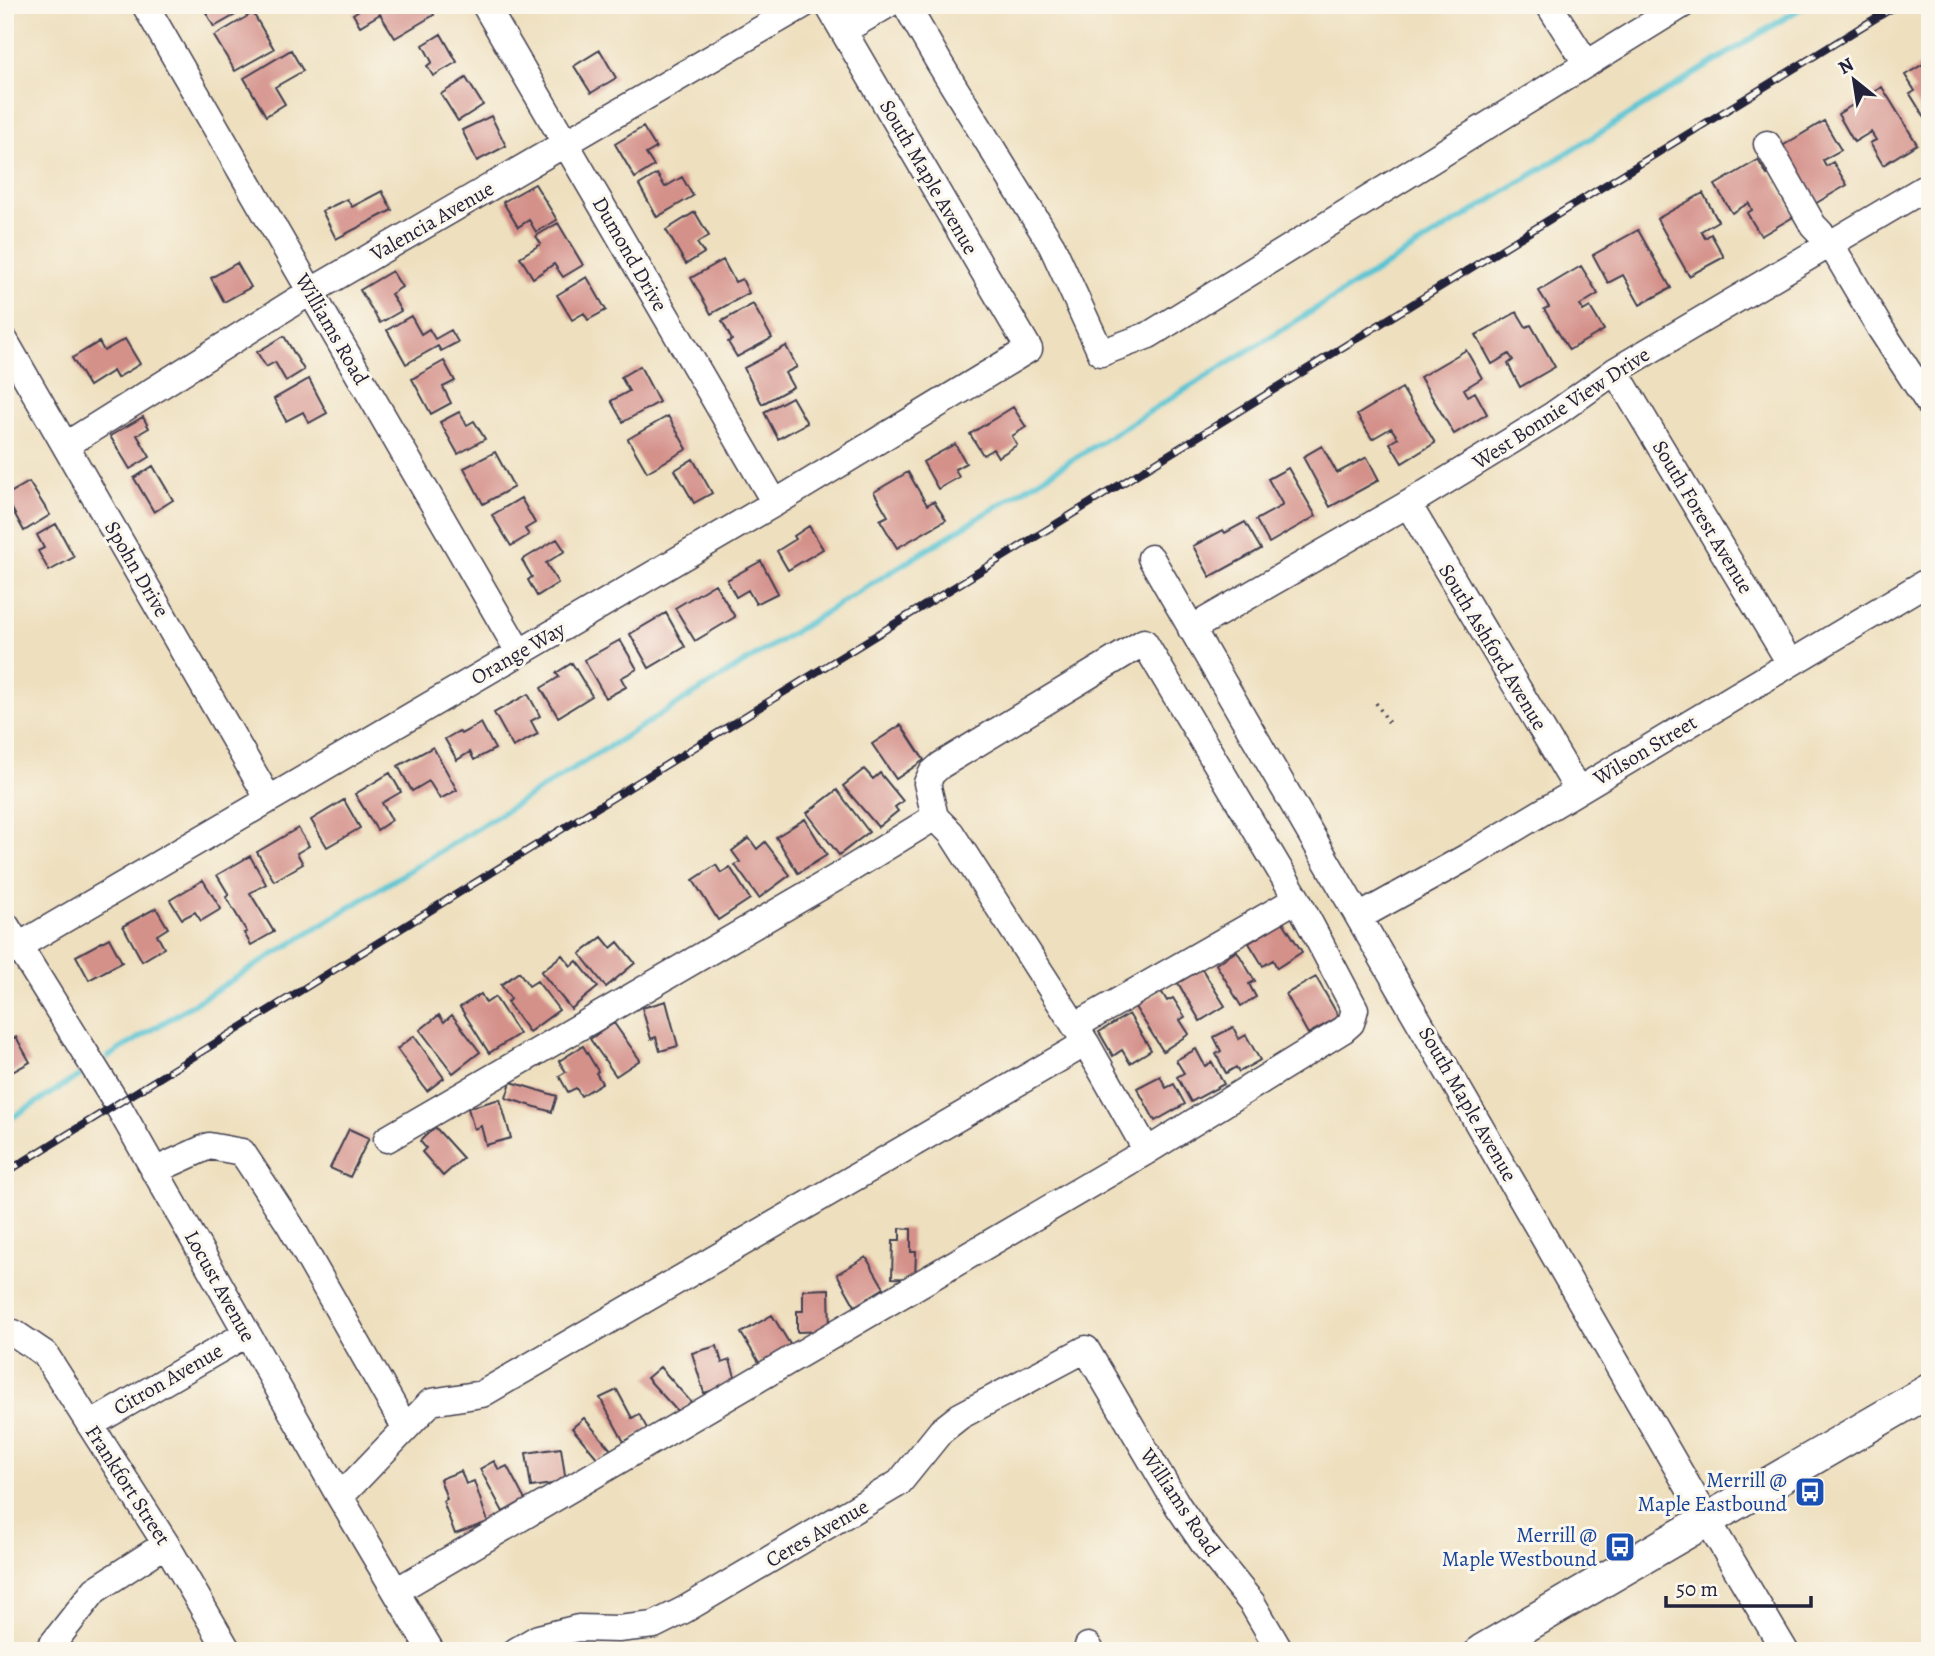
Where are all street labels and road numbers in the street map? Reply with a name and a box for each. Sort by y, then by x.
street label: South Maple Avenue [873,94,985,260]
street label: Valencia Avenue [364,174,499,268]
street label: Dumond Drive [586,192,674,316]
street label: Williams Road [288,267,376,390]
street label: West Bonnie View Drive [1466,340,1655,476]
street label: South Forest Avenue [1646,435,1760,599]
street label: Spohn Drive [98,516,176,622]
street label: South Ashford Avenue [1432,559,1554,735]
street label: Orange Way [466,614,571,691]
street label: Wilson Street [1587,708,1702,792]
street label: South Maple Avenue [1412,1021,1524,1187]
street label: Locust Avenue [178,1225,262,1347]
street label: Citron Avenue [108,1336,228,1422]
street label: Frankfort Street [79,1420,177,1550]
street label: Williams Road [1133,1442,1227,1562]
street label: Ceres Avenue [760,1492,874,1574]

